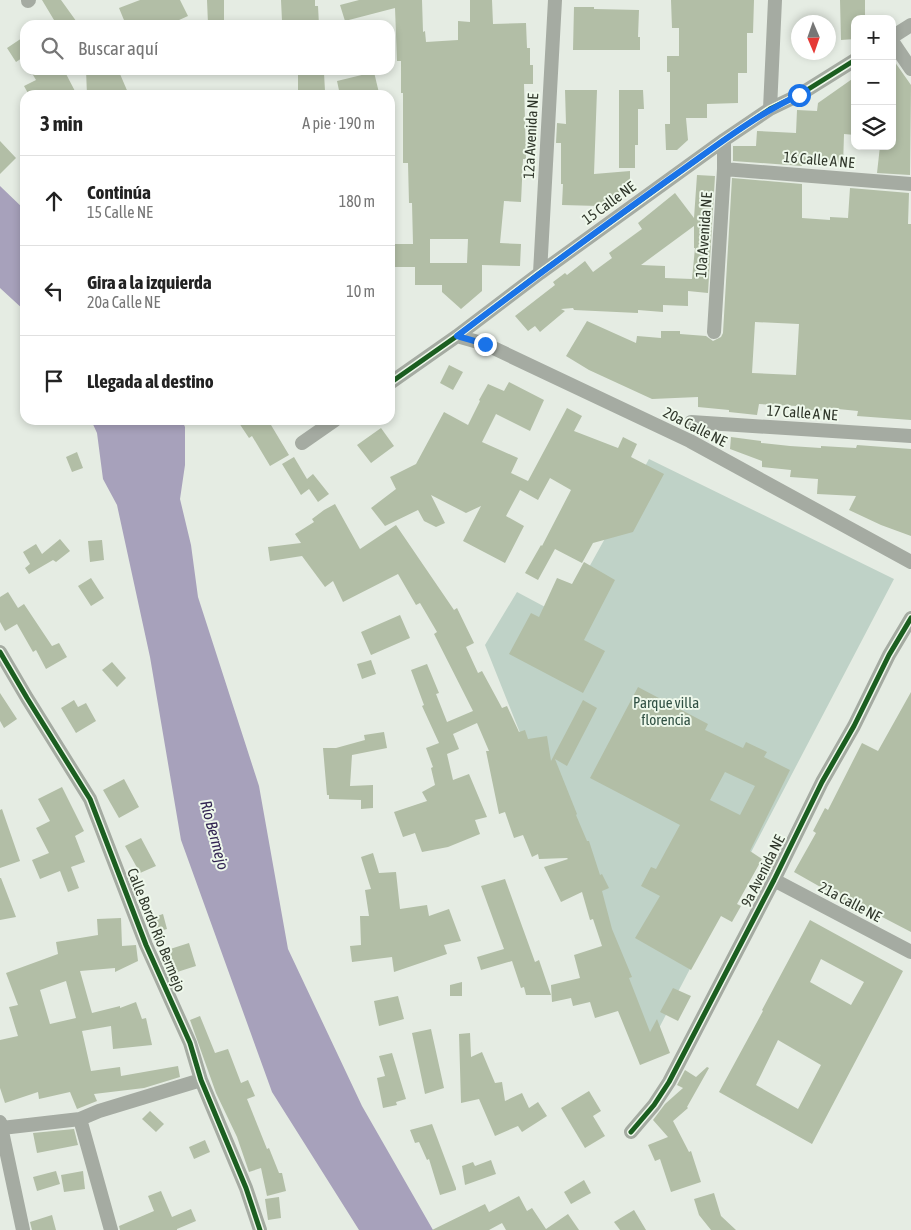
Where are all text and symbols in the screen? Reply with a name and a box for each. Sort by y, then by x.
north arrow [791,15,836,60]
map controls [851,15,896,150]
button: + [851,15,896,60]
search box [20,20,395,75]
icon: search [38,34,66,62]
text: Buscar aquí [78,37,158,59]
button: − [851,60,896,105]
route start [788,84,811,107]
street label: 12a Avenida NE [520,92,541,179]
button: layers [851,105,896,150]
text: 3 min [40,111,83,135]
text: A pie · 190 m [302,114,375,132]
street label: 16 Calle A NE [783,148,856,171]
street label: 15 Calle NE [579,177,639,228]
text: Continúa [87,181,151,203]
icon: ahead [40,187,68,215]
street label: 10a Avenida NE [692,191,715,278]
text: 180 m [339,192,375,210]
text: 15 Calle NE [87,203,153,221]
text: Gira a la izquierda [87,271,212,293]
icon: left [40,277,68,305]
text: 10 m [346,282,375,300]
text: 20a Calle NE [87,293,160,311]
route end [474,333,497,356]
icon: arrive [40,367,68,395]
text: Llegada al destino [87,370,214,392]
street label: 17 Calle A NE [766,402,839,424]
street label: 20a Calle NE [661,403,730,450]
park label: Parque villa florencia [633,694,699,728]
water label: Río Bermejo [196,798,233,872]
street label: 9a Avenida NE [737,831,788,910]
street label: Calle Bordo Río Bermejo [124,866,189,994]
street label: 21a Calle NE [816,878,885,925]

